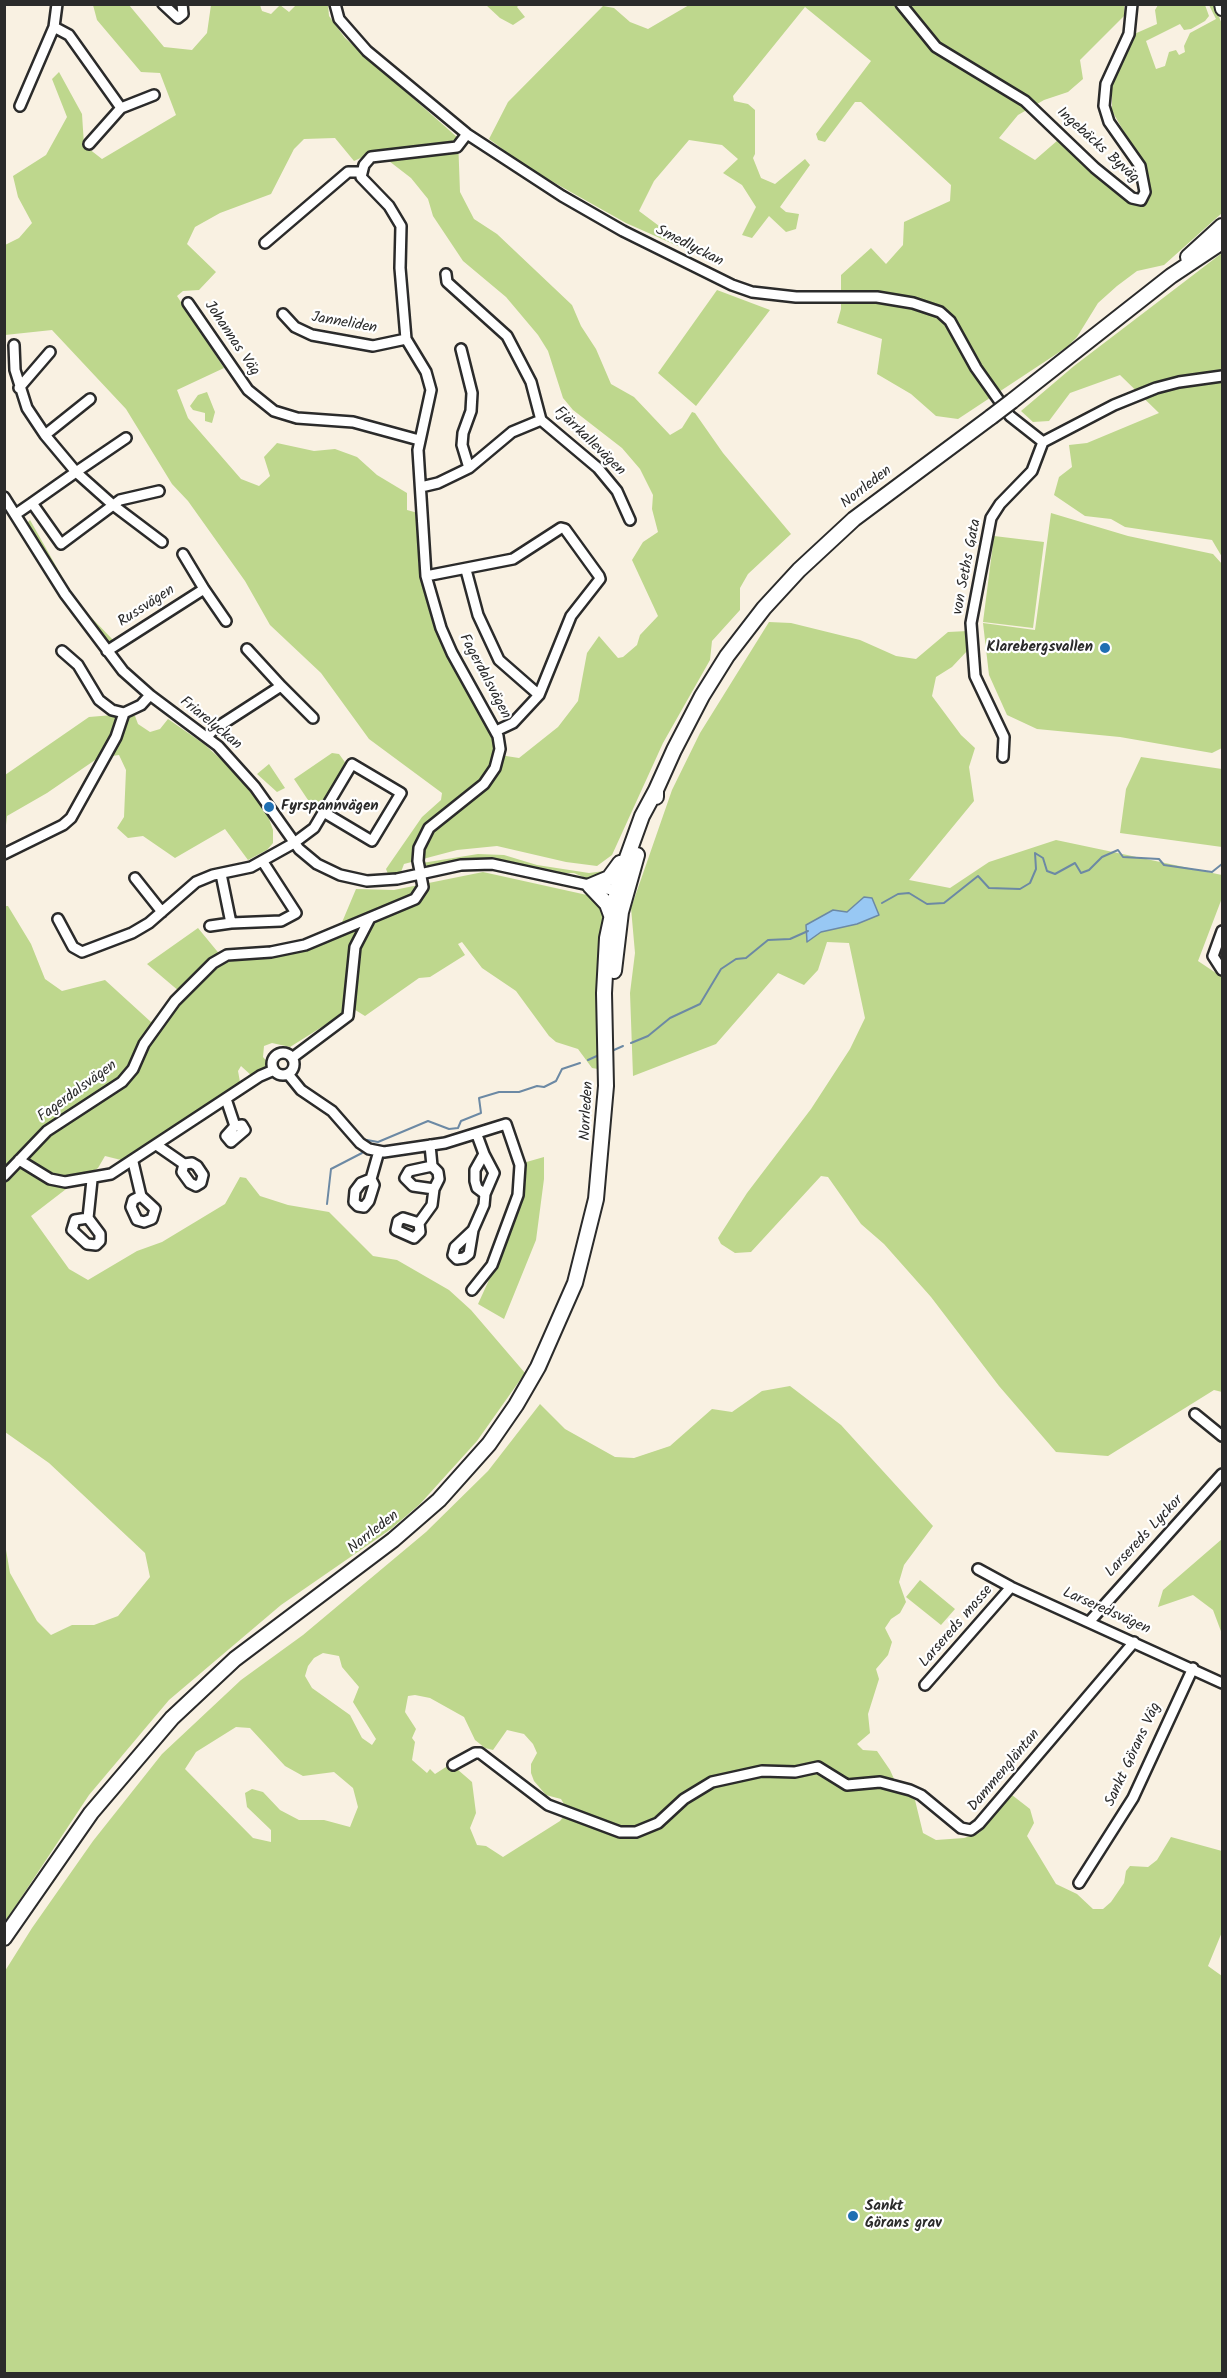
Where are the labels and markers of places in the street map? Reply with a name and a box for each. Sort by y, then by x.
place label: Klarebergsvallen [987,639,1093,657]
marker: Klarebergsvallen [1098,641,1112,655]
place label: Fyrspannvägen [281,798,379,816]
marker: Fyrspannvägen [262,800,276,814]
place label: Sankt Görans grav [865,2198,942,2233]
marker: Sankt Görans grav [846,2209,860,2223]

